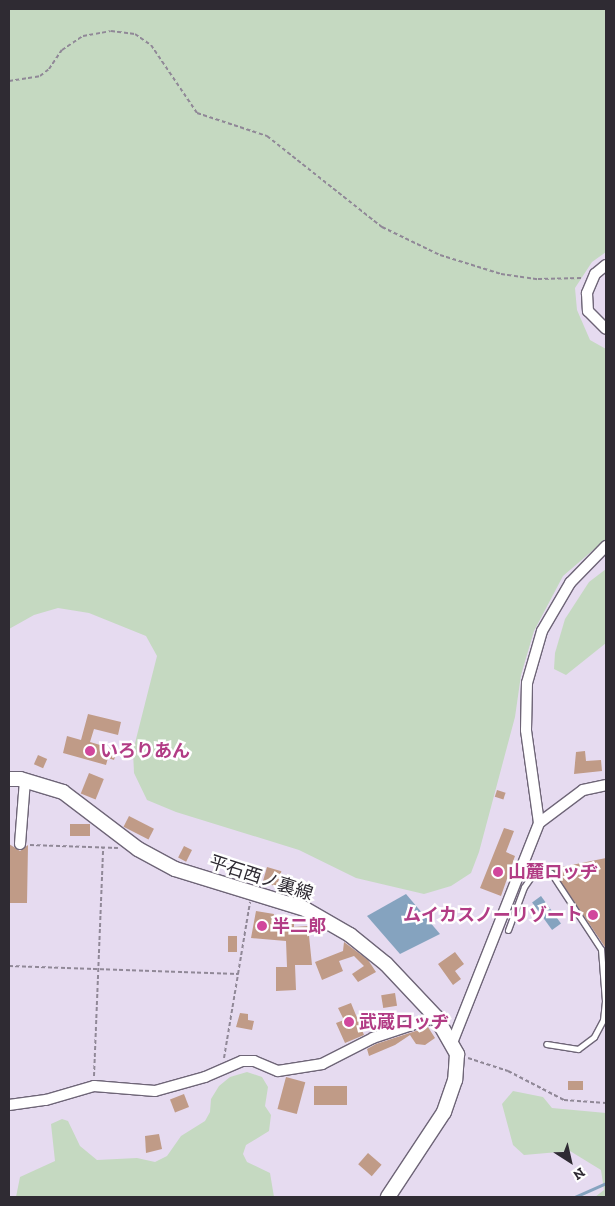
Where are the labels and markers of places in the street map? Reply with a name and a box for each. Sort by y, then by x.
place label: いろりあん [100,740,190,762]
marker: いろりあん [84,745,96,757]
place label: 山麓ロッヂ [508,861,598,883]
marker: 山麓ロッヂ [492,866,504,878]
place label: ムイカスノーリゾート [403,904,583,926]
marker: ムイカスノーリゾート [587,909,599,921]
place label: 半二郎 [272,915,326,937]
marker: 半二郎 [256,920,268,932]
place label: 武蔵ロッヂ [359,1011,449,1033]
marker: 武蔵ロッヂ [343,1016,355,1028]

